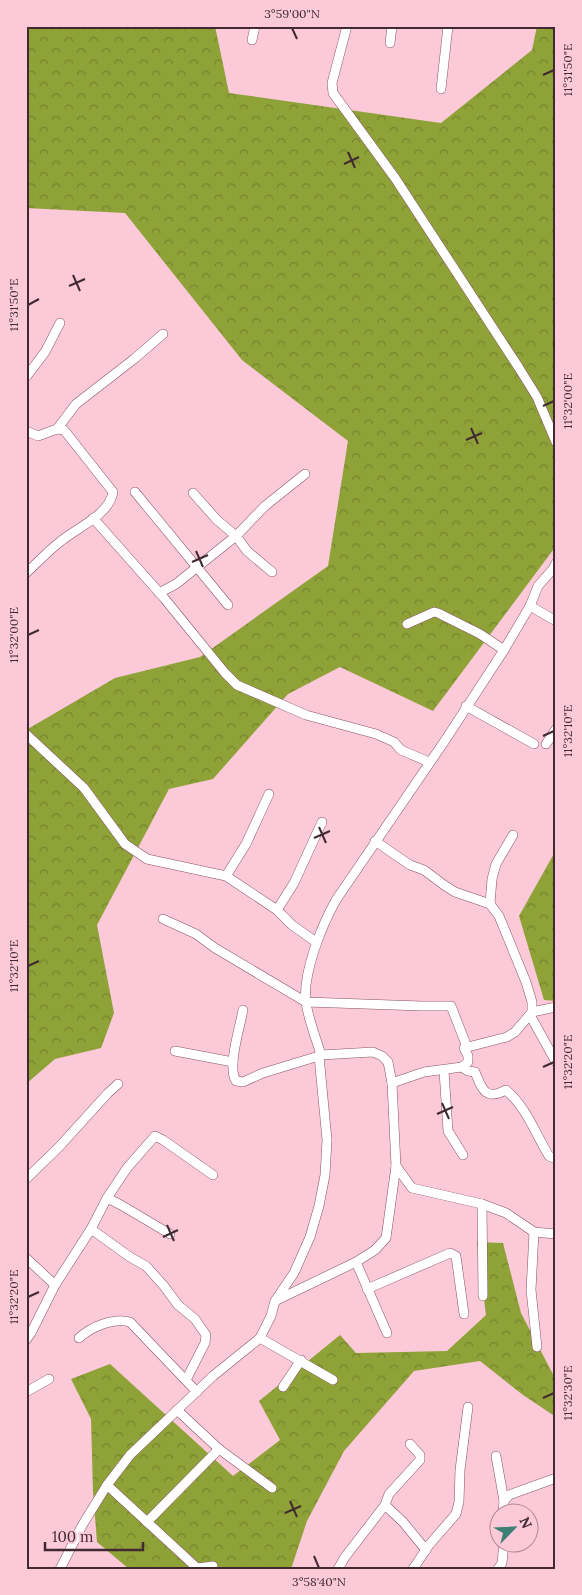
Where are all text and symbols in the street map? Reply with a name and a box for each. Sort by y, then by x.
text: 3°59'00"N [264,6,320,21]
text: 11°31'50"E [560,44,575,96]
text: 11°31'50"E [6,279,21,331]
text: 11°32'00"E [560,373,575,429]
text: 11°32'00"E [6,607,21,663]
text: 11°32'10"E [560,705,575,757]
text: 11°32'10"E [6,940,21,992]
text: 11°32'20"E [560,1035,575,1089]
text: 11°32'20"E [6,1270,21,1324]
text: 11°32'30"E [560,1366,575,1420]
north arrow [490,1502,540,1552]
text: N [515,1514,536,1531]
scale bar [45,1520,142,1552]
text: 100 m [52,1527,93,1546]
text: 3°58'40"N [292,1574,346,1589]

